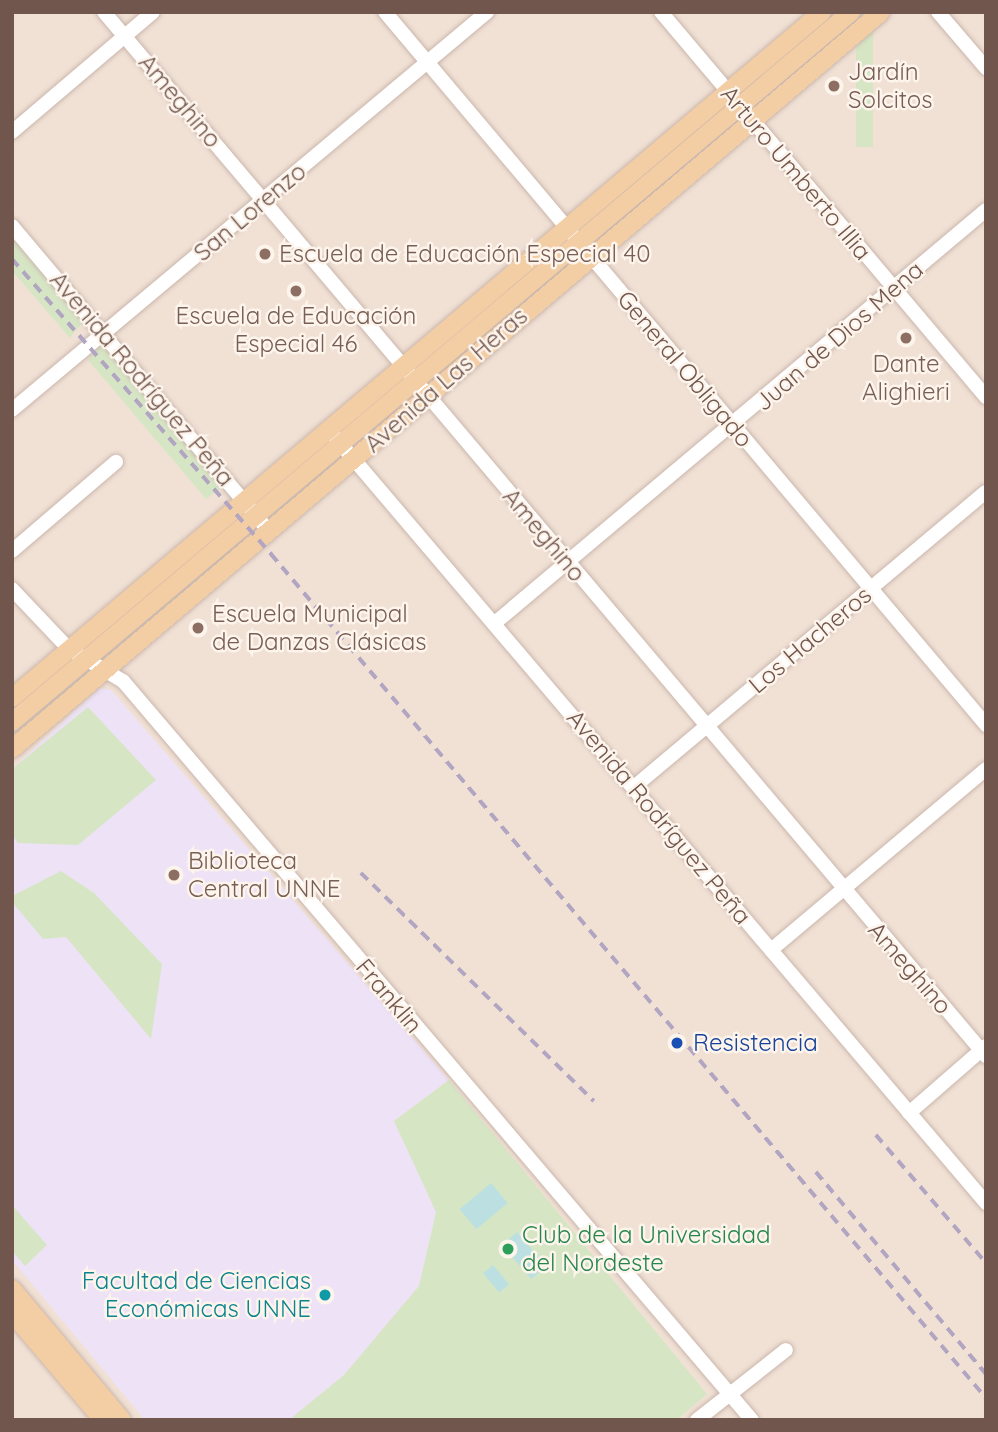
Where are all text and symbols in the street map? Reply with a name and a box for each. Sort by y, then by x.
street label: Ameghino [133,48,227,154]
place label: Jardín Solcitos [848,58,933,114]
marker: Jardín Solcitos [826,78,842,94]
street label: Arturo Umberto Illia [715,80,877,266]
street label: San Lorenzo [188,157,312,267]
place label: Escuela de Educación Especial 40 [279,240,650,268]
marker: Escuela de Educación Especial 40 [257,246,273,262]
street label: Juan de Dios Mena [749,255,929,417]
street label: Avenida Rodríguez Peña [44,266,240,492]
marker: Escuela de Educación Especial 46 [288,283,304,299]
street label: General Obligado [611,285,759,453]
street label: Avenida Las Heras [359,301,533,459]
place label: Escuela de Educación Especial 46 [176,302,416,358]
marker: Dante Alighieri [898,330,914,346]
place label: Dante Alighieri [862,350,950,406]
street label: Ameghino [497,482,591,588]
street label: Los Hacheros [743,580,877,700]
place label: Escuela Municipal de Danzas Clásicas [212,600,427,656]
marker: Escuela Municipal de Danzas Clásicas [190,620,206,636]
street label: Avenida Rodríguez Peña [561,704,757,930]
place label: Biblioteca Central UNNE [188,847,340,903]
marker: Biblioteca Central UNNE [166,867,182,883]
street label: Ameghino [862,916,958,1020]
street label: Franklin [350,953,428,1039]
place label: Resistencia [693,1029,818,1057]
marker: Resistencia [667,1033,687,1053]
place label: Club de la Universidad del Nordeste [522,1221,771,1277]
marker: Club de la Universidad del Nordeste [500,1241,516,1257]
place label: Facultad de Ciencias Económicas UNNE [82,1267,311,1323]
marker: Facultad de Ciencias Económicas UNNE [317,1287,333,1303]

